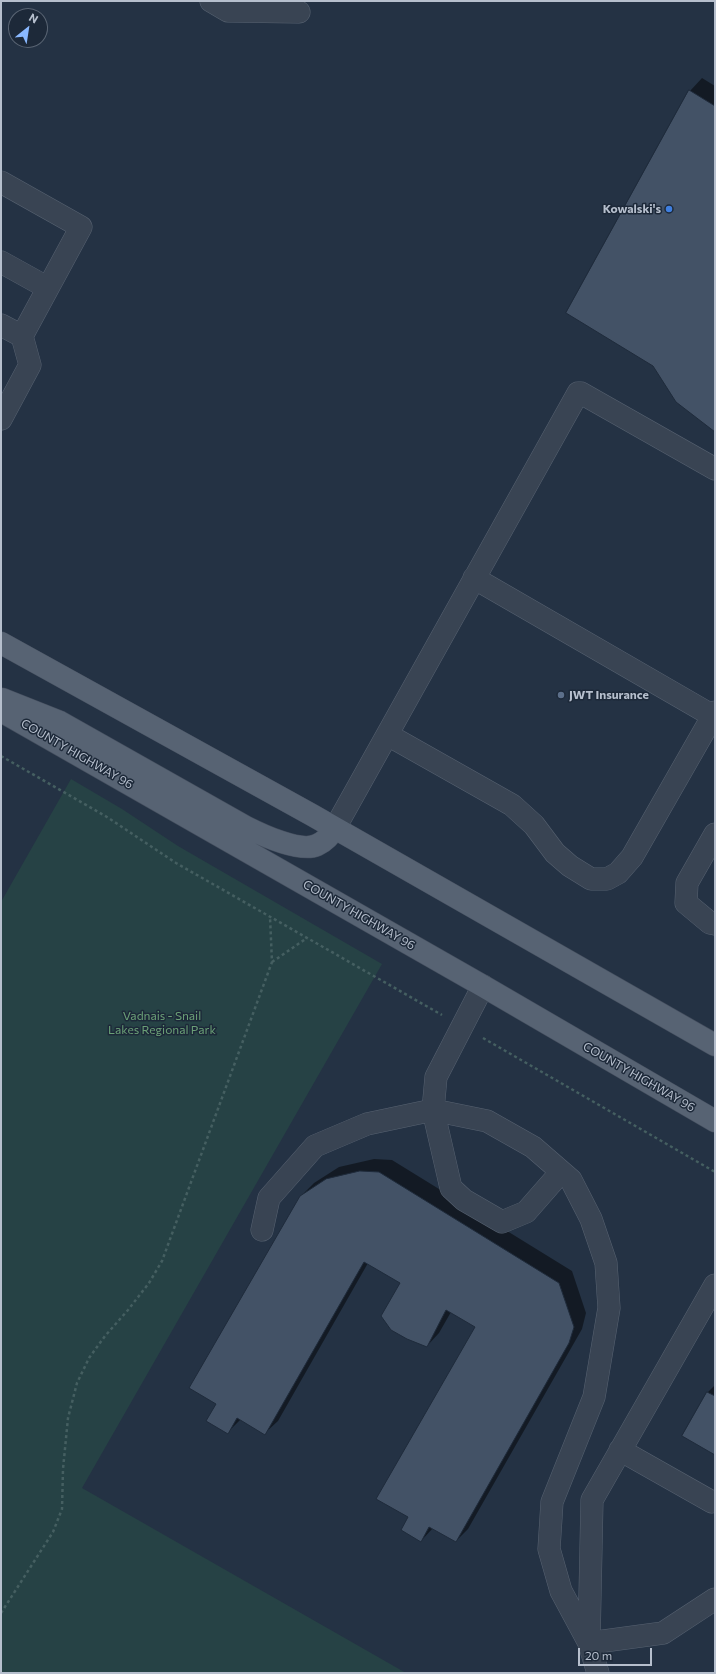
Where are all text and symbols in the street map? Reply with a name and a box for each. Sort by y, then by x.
north arrow [8,8,48,48]
text: N [27,10,41,26]
place label: Kowalski's [603,202,661,216]
marker: Kowalski's [664,204,674,214]
place label: JWT Insurance [569,688,649,702]
marker: JWT Insurance [556,690,566,700]
street label: COUNTY HIGHWAY 96 [18,716,136,792]
street label: COUNTY HIGHWAY 96 [300,877,418,953]
park label: Vadnais - Snail Lakes Regional Park [108,1009,216,1037]
street label: COUNTY HIGHWAY 96 [580,1039,698,1115]
scale bar [580,1640,654,1666]
text: 20 m [585,1648,612,1662]

